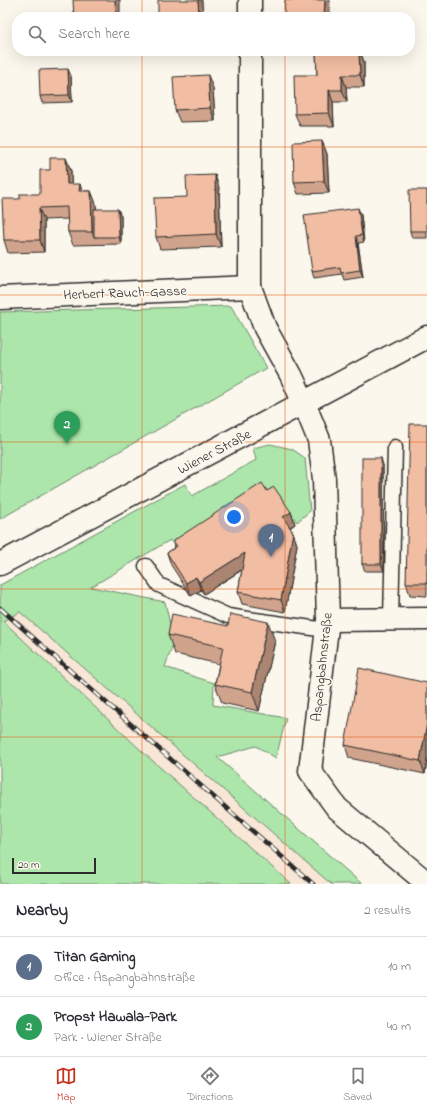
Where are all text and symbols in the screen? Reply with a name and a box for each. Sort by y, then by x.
search box [12,12,415,56]
icon: search [26,23,48,45]
text: Search here [58,23,130,45]
street label: Herbert Rauch-Gasse [63,281,188,306]
pin: 2 [54,411,80,444]
street label: Wiener Straße [174,424,256,481]
your location [224,507,244,527]
pin: 1 [258,524,284,557]
street label: Aspangbahnstraße [306,611,340,723]
scale bar [12,856,96,875]
text: 20 m [18,857,40,873]
text: Nearby [16,898,68,923]
text: 2 results [364,901,411,920]
text: Titan Gaming [54,946,136,968]
text: 1 [27,957,31,976]
text: 10 m [388,957,411,976]
text: Office · Aspangbahnstraße [54,968,195,987]
text: Propst Hawala-Park [54,1006,177,1028]
text: 2 [26,1017,32,1036]
text: 40 m [387,1017,411,1036]
text: Park · Wiener Straße [54,1028,162,1047]
tab: Map [55,1065,77,1105]
tab: Directions [187,1065,233,1105]
tab: Saved [343,1065,372,1105]

